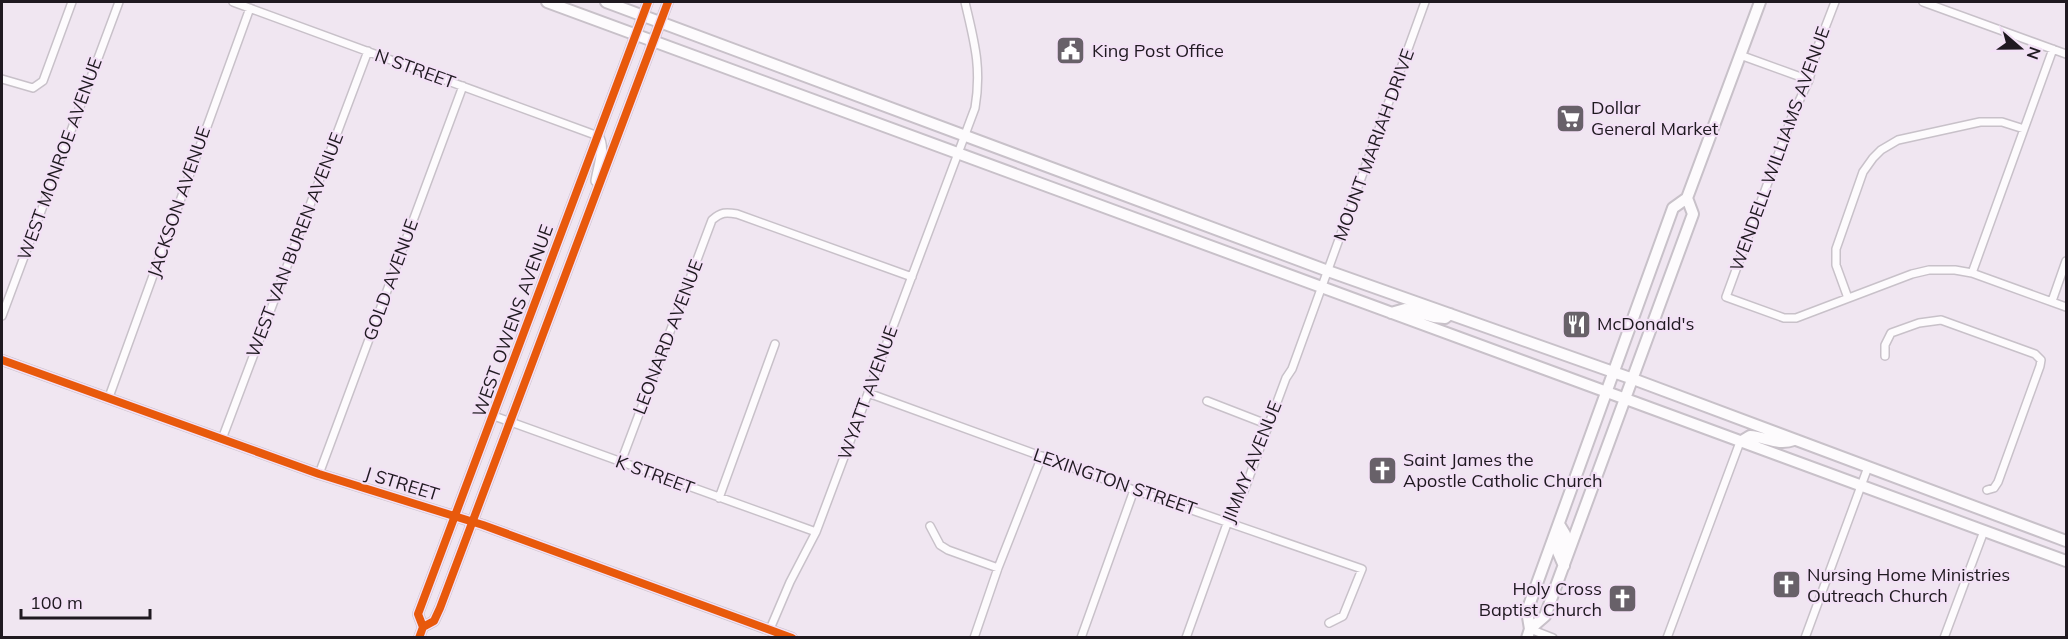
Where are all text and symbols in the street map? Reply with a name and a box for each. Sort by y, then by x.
north arrow [1990,18,2050,78]
street label: WENDELL WILLIAMS AVENUE [1725,23,1835,274]
public building icon: King Post Office [1055,35,1087,67]
place label: King Post Office [1092,39,1224,62]
street label: N STREET [372,43,459,94]
text: N [2023,44,2046,62]
street label: MOUNT MARIAH DRIVE [1328,46,1419,244]
street label: WEST MONROE AVENUE [12,54,107,263]
place label: Dollar General Market [1591,96,1718,140]
supermarket icon: Dollar General Market [1554,102,1586,134]
street label: JACKSON AVENUE [142,123,215,280]
street label: WEST VAN BUREN AVENUE [241,129,348,361]
street label: GOLD AVENUE [358,216,423,344]
street label: WEST OWENS AVENUE [467,221,558,420]
street label: LEONARD AVENUE [627,256,708,418]
restaurant icon: McDonald's [1560,308,1592,340]
place label: McDonald's [1597,312,1694,335]
street label: WYATT AVENUE [833,323,902,463]
street label: JIMMY AVENUE [1217,397,1286,526]
street label: LEXINGTON STREET [1030,443,1200,520]
place label: Saint James the Apostle Catholic Church [1403,448,1602,492]
street label: K STREET [613,450,698,499]
church icon: Saint James the Apostle Catholic Church [1366,454,1398,486]
street label: J STREET [362,461,442,506]
place label: Nursing Home Ministries Outreach Church [1807,563,2010,607]
church icon: Nursing Home Ministries Outreach Church [1770,569,1802,601]
place label: Holy Cross Baptist Church [1479,577,1602,621]
scale bar [21,582,150,620]
church icon: Holy Cross Baptist Church [1607,583,1639,615]
text: 100 m [30,591,83,614]

